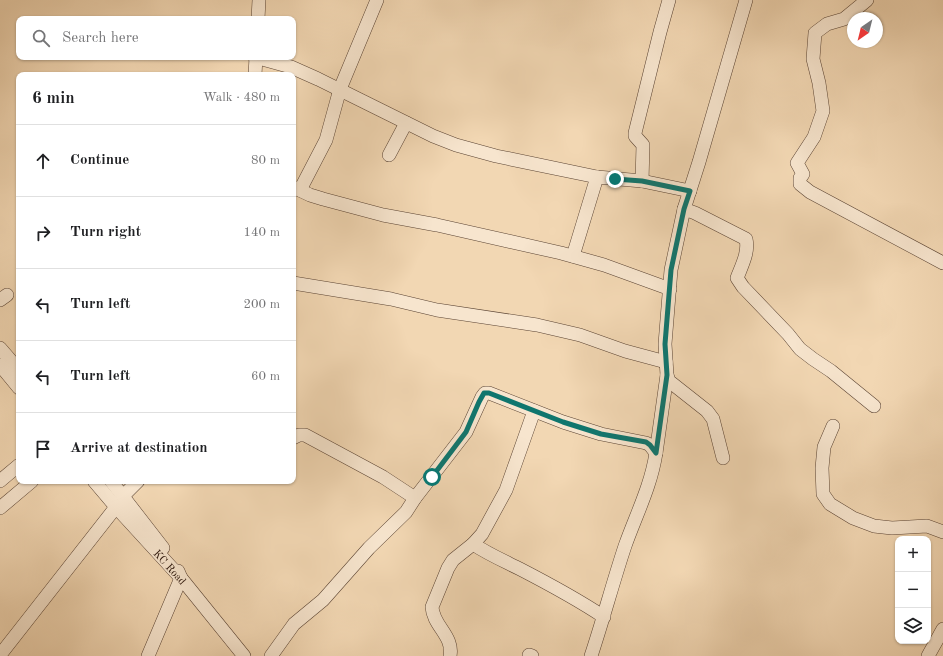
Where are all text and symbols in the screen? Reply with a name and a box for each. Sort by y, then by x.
north arrow [847,12,883,48]
search box [16,16,296,60]
icon: search [30,27,52,49]
text: Search here [62,31,139,46]
text: 6 min [32,90,75,107]
text: Walk · 480 m [203,91,280,104]
icon: ahead [32,150,54,172]
text: Continue [70,153,129,168]
text: 80 m [251,154,280,167]
route end [606,170,624,188]
icon: right [32,222,54,244]
text: Turn right [70,225,141,240]
text: 140 m [243,226,280,239]
icon: left [32,294,54,316]
text: Turn left [70,297,130,312]
text: 200 m [243,298,280,311]
icon: left [32,366,54,388]
text: Turn left [70,369,130,384]
text: 60 m [251,370,280,383]
icon: arrive [32,438,54,460]
text: Arrive at destination [70,441,208,456]
route start [423,468,441,486]
map controls [895,536,931,644]
button: + [895,536,931,572]
street label: KC Road [150,548,187,588]
button: − [895,572,931,608]
button: layers [895,608,931,644]

